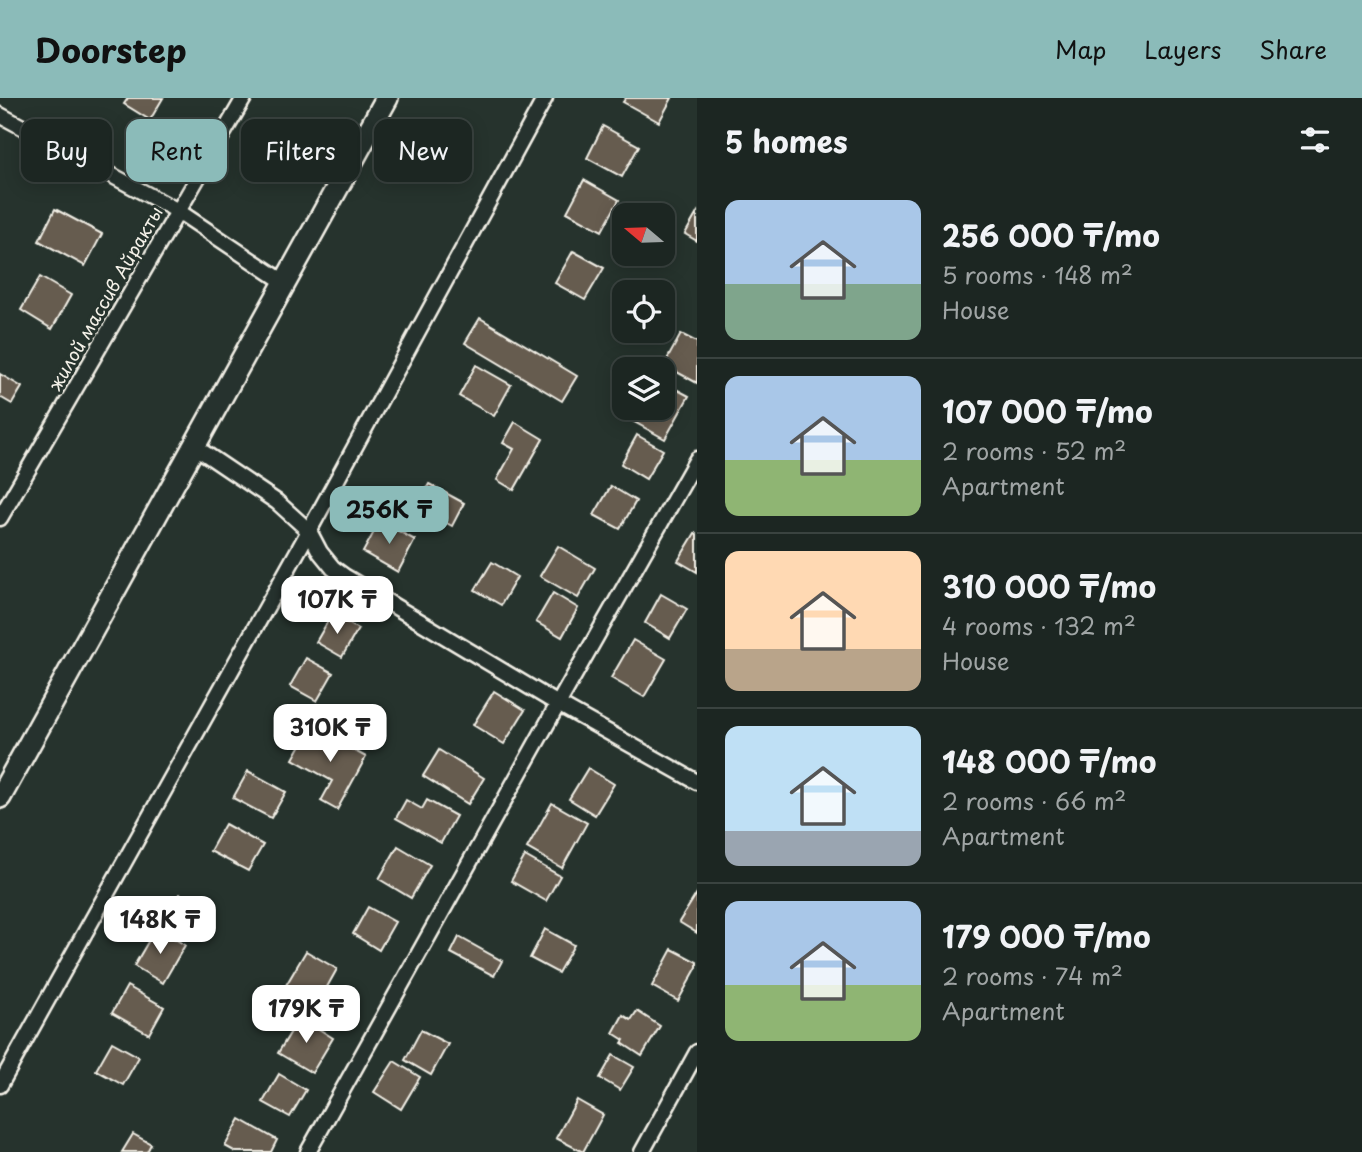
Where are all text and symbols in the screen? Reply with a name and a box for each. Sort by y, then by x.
text: Doorstep [35,24,187,74]
text: Map [1055,31,1106,67]
text: Layers [1144,31,1221,67]
text: Share [1259,31,1327,67]
text: 5 homes [725,118,848,163]
chip: Buy [21,119,112,182]
chip: Rent [126,119,227,182]
chip: Filters [241,119,360,182]
chip: New [374,119,472,182]
icon: filters [1296,121,1334,159]
street label: жилой массив Айракты [41,201,169,395]
north arrow [612,203,676,266]
map controls [612,203,675,420]
text: 256 000 ₸/mo [942,212,1160,257]
icon: home [781,228,865,312]
text: 5 rooms · 148 m² [942,257,1133,292]
button: locate [612,280,675,343]
text: House [942,292,1009,327]
button: layers [612,357,675,420]
text: 107 000 ₸/mo [942,388,1153,433]
icon: home [781,404,865,488]
text: 2 rooms · 52 m² [942,433,1126,468]
text: Apartment [942,468,1065,503]
pin: 256K ₸ [332,486,446,546]
text: 256K ₸ [346,491,432,526]
text: 310 000 ₸/mo [942,563,1156,608]
pin: 107K ₸ [280,576,394,636]
icon: home [781,579,865,663]
text: 107K ₸ [297,581,377,616]
text: 4 rooms · 132 m² [942,608,1136,643]
text: House [942,643,1009,678]
pin: 310K ₸ [273,704,387,764]
text: 310K ₸ [290,709,370,744]
text: 148 000 ₸/mo [942,738,1156,783]
icon: home [781,754,865,838]
text: 2 rooms · 66 m² [942,783,1126,818]
text: Apartment [942,818,1065,853]
pin: 148K ₸ [103,896,217,956]
text: 148K ₸ [120,901,200,936]
text: 179 000 ₸/mo [942,913,1151,958]
icon: home [781,929,865,1013]
text: 2 rooms · 74 m² [942,958,1123,993]
pin: 179K ₸ [249,986,363,1045]
text: 179K ₸ [268,990,344,1025]
text: Apartment [942,993,1065,1028]

